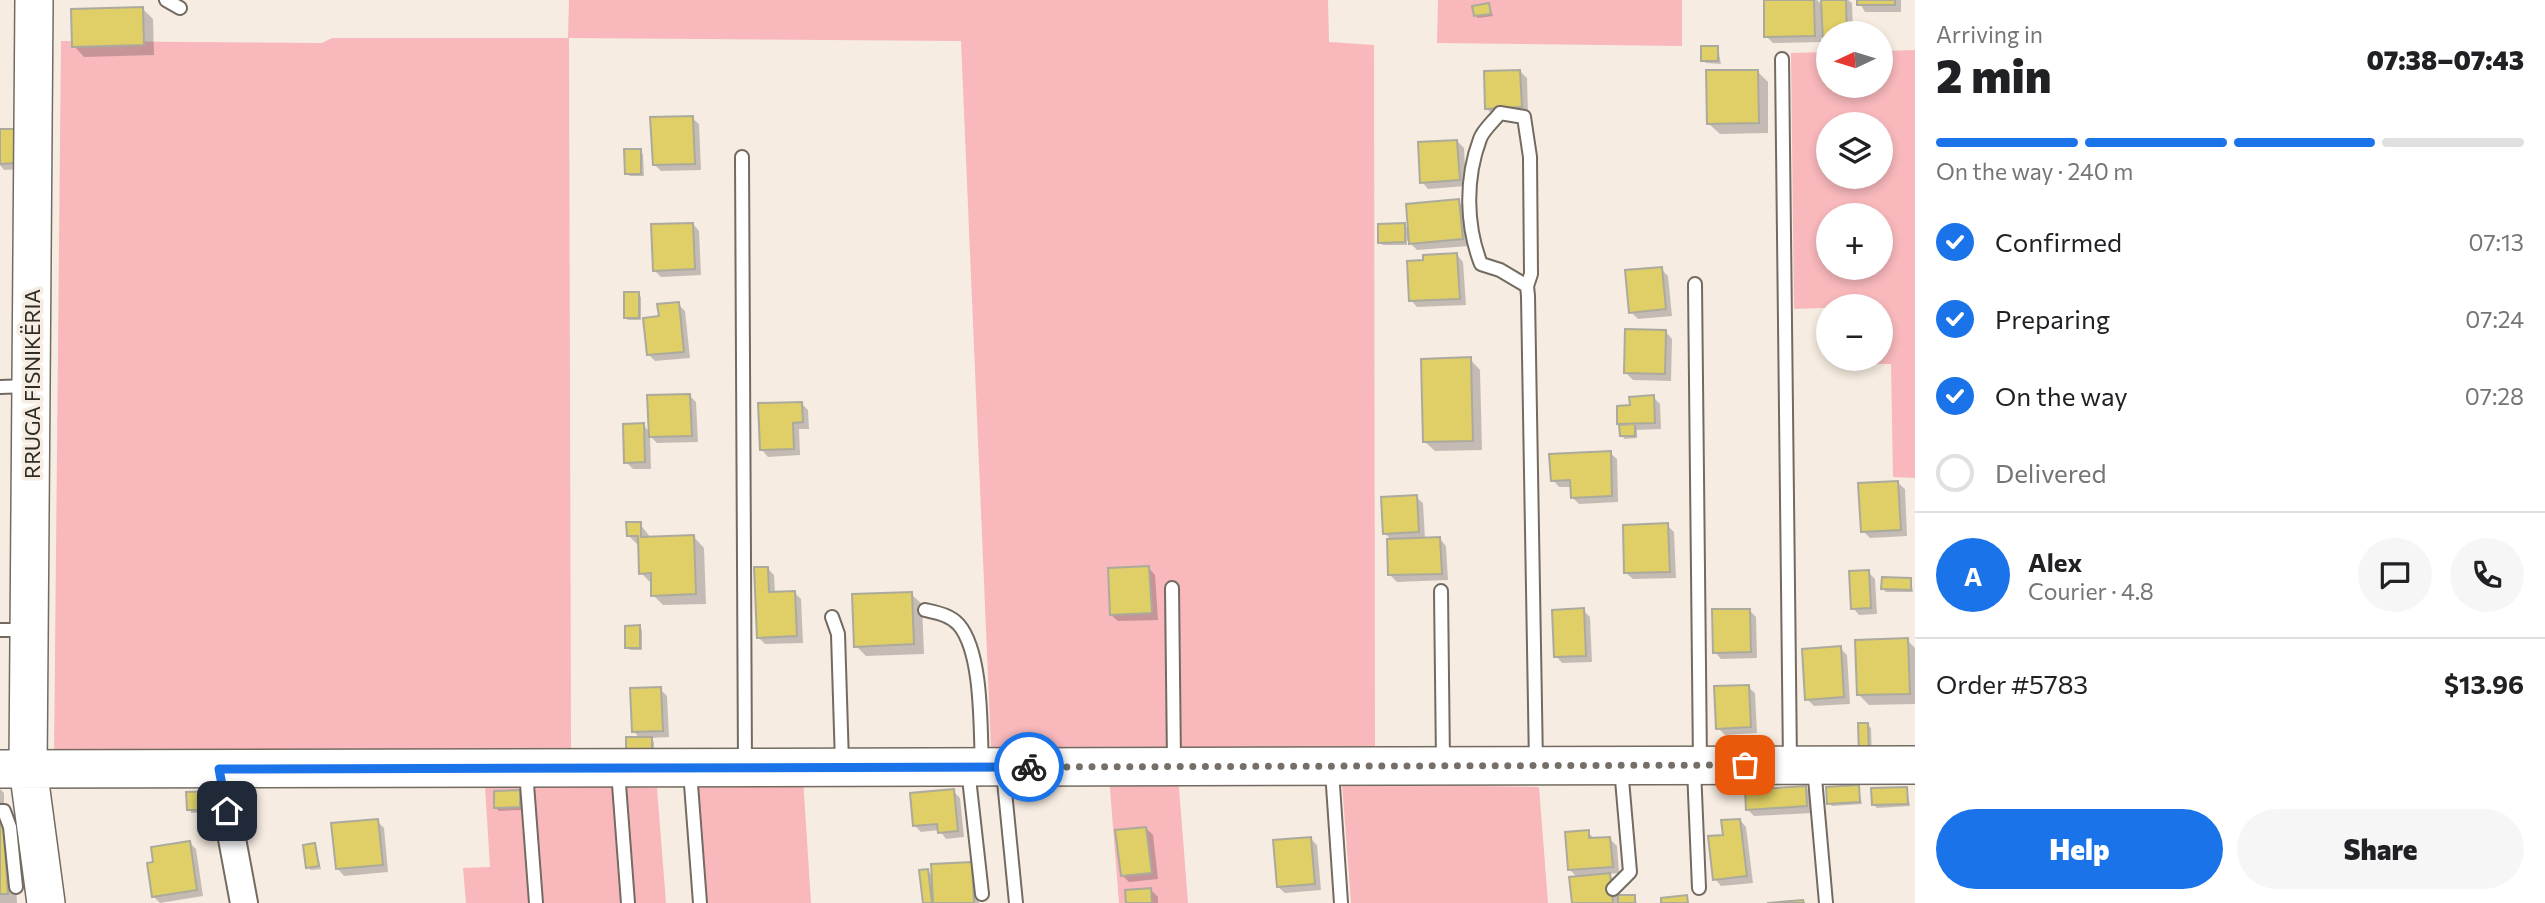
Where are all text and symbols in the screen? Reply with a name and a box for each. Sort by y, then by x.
text: Arriving in [1936,20,2043,48]
north arrow [1816,21,1894,98]
map controls [1816,21,1893,371]
text: 07:38–07:43 [2367,44,2524,75]
text: 2 min [1936,46,2052,102]
button: layers [1816,112,1893,189]
text: On the way · 240 m [1936,157,2133,185]
button: + [1816,203,1893,280]
icon: check [1936,223,1974,261]
text: Confirmed [1995,226,2122,257]
text: 07:13 [2469,228,2524,256]
street label: RRUGA FISNIKËRIA [19,289,44,479]
button: − [1816,294,1893,371]
icon: check [1936,300,1974,338]
text: Preparing [1995,303,2110,334]
text: 07:24 [2465,305,2524,333]
icon: check [1936,377,1974,415]
text: On the way [1995,380,2128,411]
text: 07:28 [2465,382,2524,410]
text: Delivered [1995,457,2106,488]
button: chat [2358,538,2432,612]
button: phone [2450,538,2524,612]
text: Alex [2028,546,2082,577]
text: A [1964,560,1982,591]
text: Courier · 4.8 [2028,577,2154,605]
text: Order #5783 [1936,668,2088,699]
text: $13.96 [2444,668,2524,699]
courier [994,732,1064,802]
pin [1715,735,1775,795]
icon: bag [1726,746,1764,784]
icon: bike [1010,748,1048,786]
pin [197,781,257,841]
icon: home [208,792,246,830]
button: Help [1936,809,2223,889]
button: Share [2237,809,2524,889]

